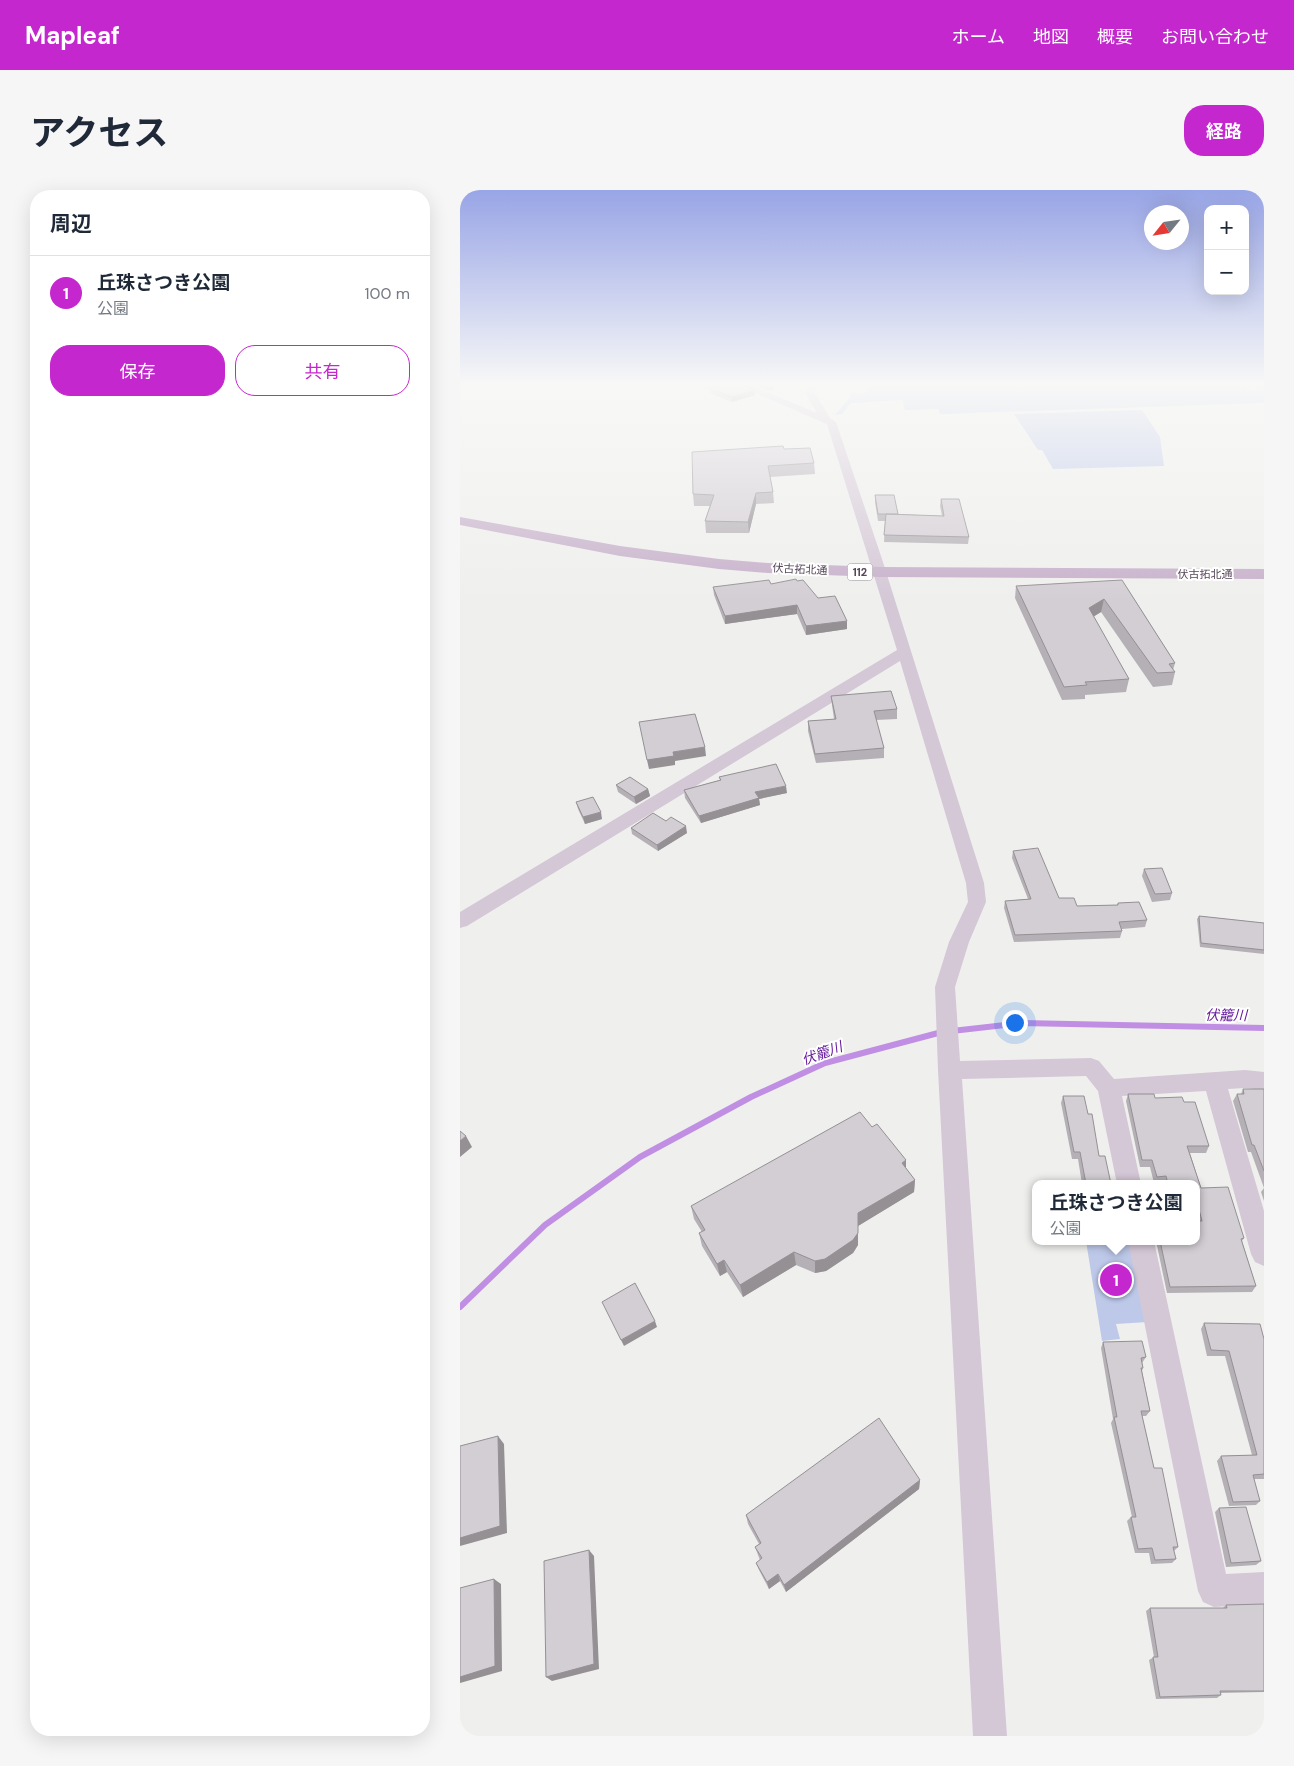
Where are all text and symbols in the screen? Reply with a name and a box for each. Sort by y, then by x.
text: Mapleaf [25,20,120,51]
text: ホーム [952,25,1005,49]
text: 地図 [1033,25,1069,49]
text: 概要 [1097,25,1133,49]
text: お問い合わせ [1161,25,1269,49]
button: 経路 [1184,105,1264,156]
text: アクセス [30,110,168,156]
north arrow [1144,205,1189,250]
map controls [1204,205,1249,295]
button: + [1204,205,1249,250]
text: 周辺 [50,210,92,238]
button: − [1204,250,1249,295]
text: 丘珠さつき公園 [97,270,230,295]
text: 1 [63,283,69,304]
text: 100 m [365,283,410,304]
text: 公園 [97,298,129,319]
button: 保存 [50,345,225,396]
button: 共有 [235,345,410,396]
street label: 伏古拓北通 [772,561,828,577]
road number: 112 [848,564,872,581]
street label: 伏古拓北通 [1178,567,1233,581]
water label: 伏籠川 [1205,1006,1249,1024]
your location [1002,1010,1028,1036]
water label: 伏籠川 [799,1037,847,1069]
popup [1032,1180,1200,1245]
text: 丘珠さつき公園 [1049,1190,1183,1215]
text: 公園 [1049,1218,1082,1239]
pin: 1 [1100,1261,1132,1299]

